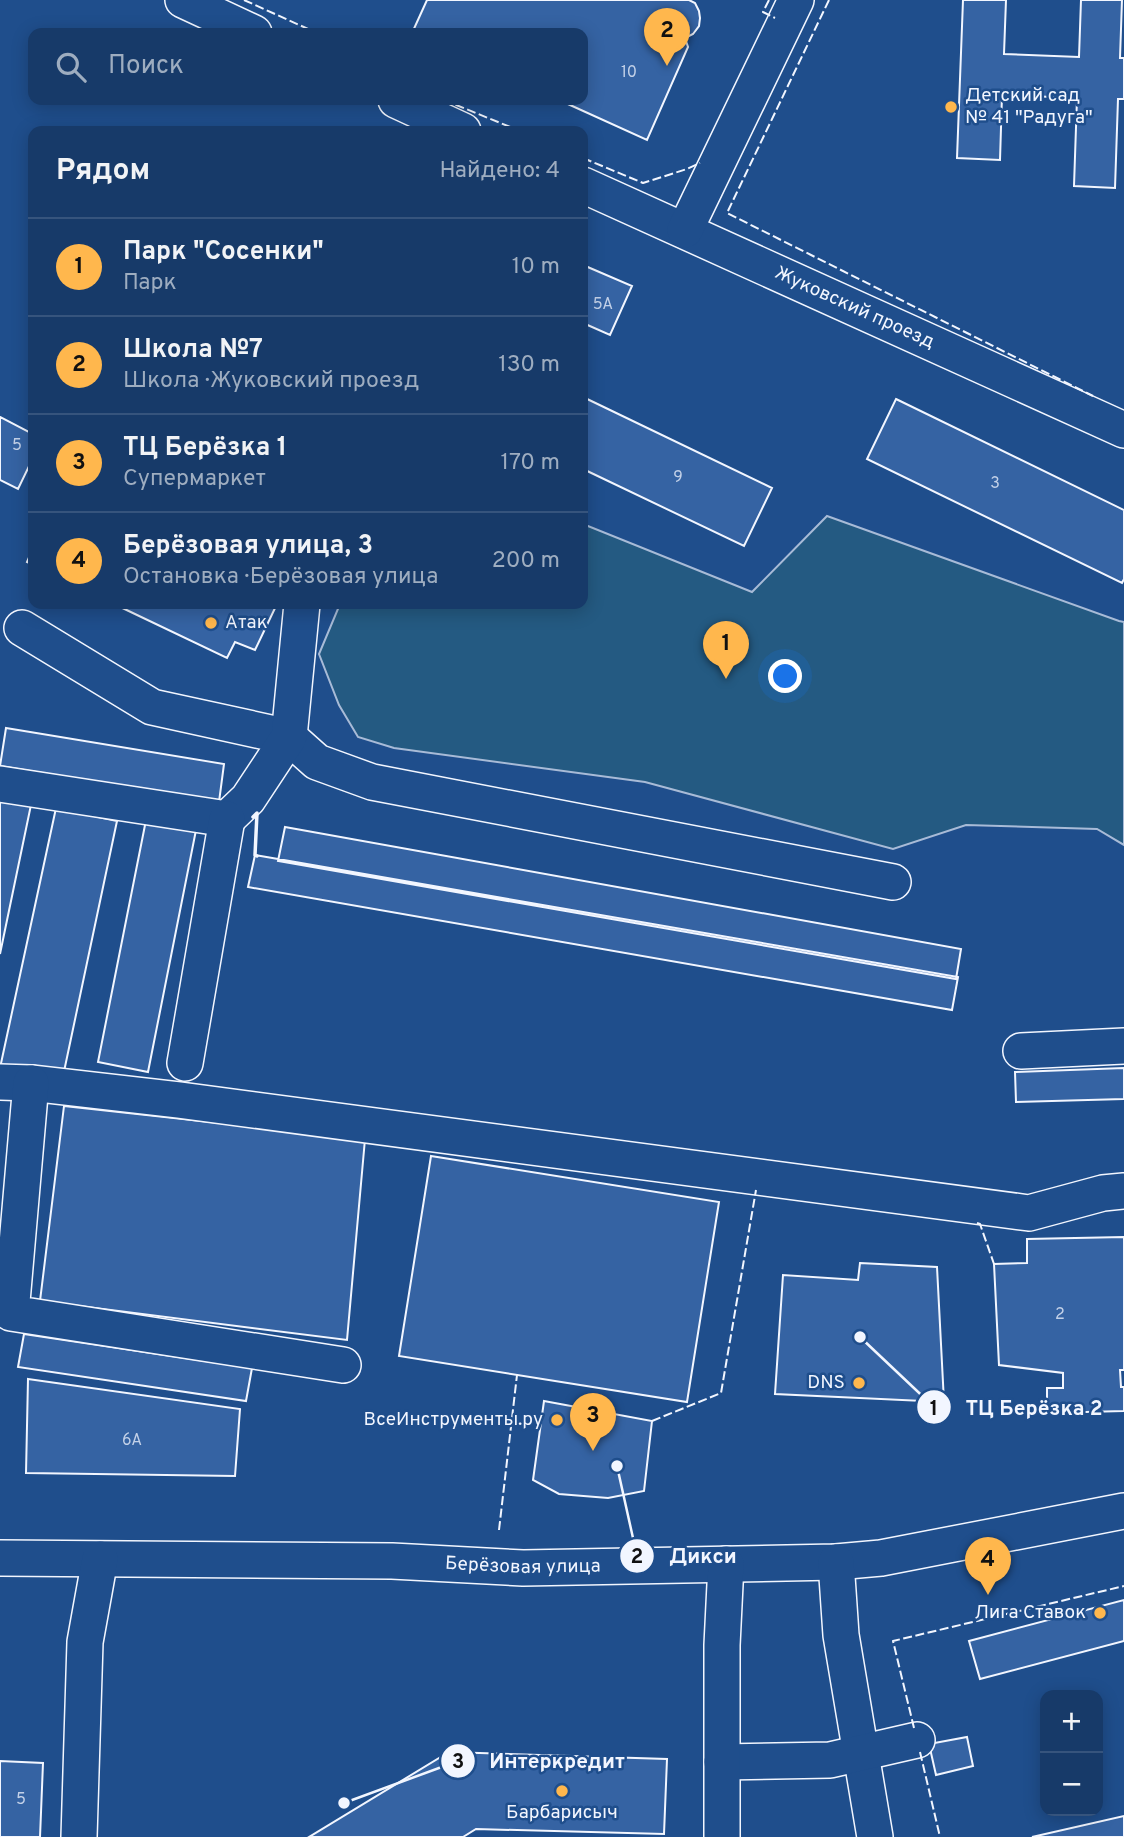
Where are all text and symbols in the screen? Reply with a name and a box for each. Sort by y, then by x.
pin: 2 [644,8,690,66]
search box [28,28,588,105]
icon: search [52,48,90,86]
text: Поиск [108,50,184,83]
house number: 10 [621,63,637,83]
place label: Детский сад № 41 "Радуга" [965,84,1093,130]
marker: Детский сад № 41 "Радуга" [943,99,959,115]
text: Рядом [56,153,150,190]
text: Найдено: 4 [439,157,560,186]
text: Парк "Сосенки" [123,236,324,269]
text: 1 [74,253,84,282]
text: 10 m [512,253,560,282]
street label: Жуковский проезд [771,261,938,355]
text: Парк [123,269,177,298]
house number: 5А [593,295,613,315]
text: Школа №7 [123,334,263,367]
text: 2 [72,351,86,380]
text: 130 m [498,351,560,380]
text: Школа · Жуковский проезд [123,367,419,396]
text: ТЦ Берёзка 1 [123,432,287,465]
house number: 5 [12,436,22,456]
text: 3 [72,449,86,478]
text: 170 m [501,449,560,478]
text: Супермаркет [123,465,266,494]
house number: 9 [673,468,683,488]
house number: 3 [990,474,1000,494]
text: Берёзовая улица, 3 [123,530,373,563]
text: 4 [72,547,86,576]
text: 200 m [492,547,560,576]
text: Остановка · Берёзовая улица [123,563,438,592]
place label: Атак [225,611,268,635]
marker: Атак [203,615,219,631]
pin: 1 [703,621,749,679]
your location [768,659,802,693]
house number: 2 [1055,1305,1065,1325]
place label: DNS [807,1371,845,1395]
marker: DNS [851,1375,867,1391]
callout: ТЦ Берёзка 2 [916,1386,1116,1428]
pin: 3 [570,1393,616,1451]
text: 1 [930,1396,938,1423]
text: ТЦ Берёзка 2 [966,1396,1102,1423]
place label: ВсеИнструменты.ру [364,1408,543,1432]
marker: ВсеИнструменты.ру [549,1412,565,1428]
house number: 6А [122,1431,142,1451]
callout: Дикси [620,1535,750,1577]
pin: 4 [965,1537,1011,1595]
text: 2 [631,1544,643,1571]
text: Дикси [669,1544,737,1571]
street label: Берёзовая улица [444,1552,601,1580]
place label: Лига Ставок [974,1601,1086,1625]
marker: Лига Ставок [1092,1605,1108,1621]
map controls [1040,1690,1103,1816]
button: + [1040,1690,1103,1753]
callout: Интеркредит [440,1740,639,1782]
text: 3 [452,1749,464,1776]
text: Интеркредит [489,1749,625,1776]
button: − [1040,1753,1103,1816]
marker: Барбарисыч [554,1783,570,1799]
house number: 5 [16,1790,26,1810]
place label: Барбарисыч [506,1801,618,1825]

